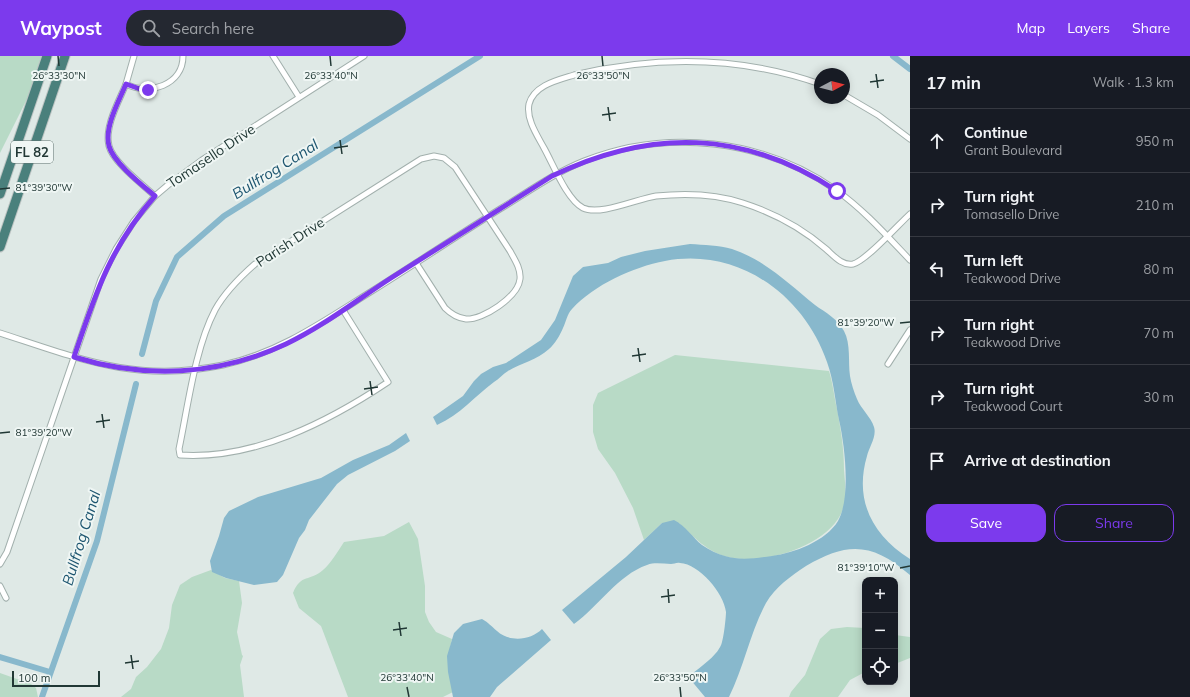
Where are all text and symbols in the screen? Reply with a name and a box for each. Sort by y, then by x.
search box [126,10,406,46]
text: Waypost [20,16,102,40]
icon: search [140,17,162,39]
text: Search here [172,19,254,38]
text: Map [1016,19,1045,37]
text: Layers [1067,19,1110,37]
text: Share [1132,19,1170,37]
north arrow [814,68,850,104]
text: 26°33'30"N [32,69,86,82]
text: 26°33'40"N [304,69,358,82]
text: 26°33'50"N [576,69,630,82]
text: 17 min [926,72,981,93]
text: Walk · 1.3 km [1093,74,1174,90]
route end [139,81,157,99]
street label: Tomasello Drive [163,120,259,192]
text: Continue [964,123,1027,142]
icon: ahead [926,130,948,152]
text: 950 m [1136,133,1174,149]
water label: Bullfrog Canal [228,135,322,203]
road number: FL 82 [11,141,53,163]
text: Grant Boulevard [964,142,1062,158]
text: 81°39'30"W [16,181,72,194]
route start [828,182,846,200]
text: Turn right [964,187,1034,206]
icon: right [926,194,948,216]
text: 210 m [1136,197,1174,213]
text: Tomasello Drive [964,206,1059,222]
street label: Parish Drive [252,213,328,271]
text: Turn left [964,251,1023,270]
icon: left [926,258,948,280]
text: 80 m [1144,261,1174,277]
text: Teakwood Drive [964,270,1061,286]
text: Turn right [964,315,1034,334]
text: 81°39'20"W [838,316,894,329]
icon: right [926,322,948,344]
text: 70 m [1144,325,1174,341]
text: Teakwood Drive [964,334,1061,350]
text: Turn right [964,379,1034,398]
icon: right [926,386,948,408]
text: 30 m [1144,389,1174,405]
text: Teakwood Court [964,398,1062,414]
text: 81°39'20"W [16,426,72,439]
icon: arrive [926,450,948,472]
text: Arrive at destination [964,451,1111,470]
water label: Bullfrog Canal [58,488,105,588]
button: Save [926,504,1046,542]
button: Share [1054,504,1174,542]
text: 81°39'10"W [838,561,894,574]
map controls [862,577,898,685]
button: + [862,577,898,613]
button: − [862,613,898,649]
button: locate [862,649,898,685]
scale bar [12,669,100,688]
text: 100 m [18,671,50,685]
text: 26°33'40"N [380,671,434,684]
text: 26°33'50"N [653,671,707,684]

